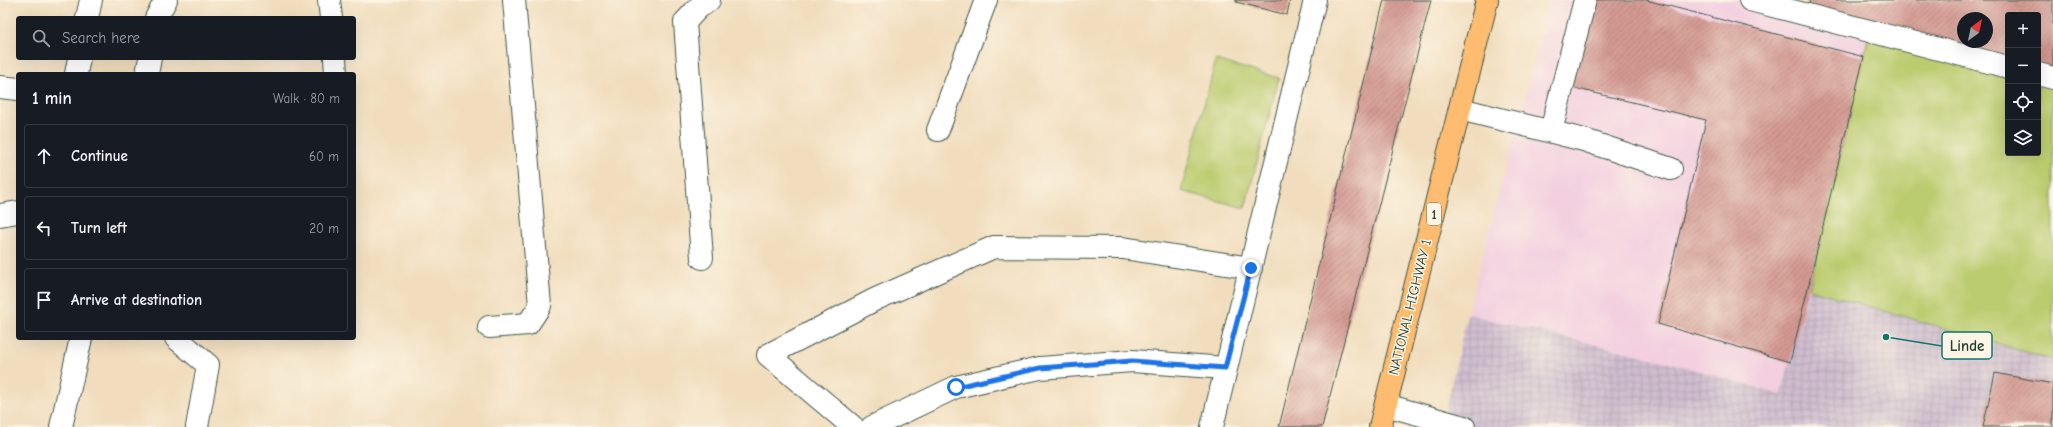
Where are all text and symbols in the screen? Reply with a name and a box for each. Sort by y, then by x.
north arrow [1957,12,1993,48]
map controls [2005,12,2041,156]
button: + [2005,12,2041,48]
search box [16,16,356,60]
icon: search [30,27,52,49]
text: Search here [62,29,140,47]
button: − [2005,48,2041,84]
button: locate [2005,84,2041,120]
text: 1 min [32,89,72,108]
text: Walk · 80 m [273,91,340,106]
button: layers [2005,120,2041,156]
icon: ahead [33,145,55,167]
text: Continue [71,147,128,165]
text: 60 m [309,149,339,164]
road number: 1 [1427,203,1441,225]
icon: left [33,217,55,239]
text: Turn left [71,219,127,237]
text: 20 m [309,221,339,236]
street label: NATIONAL HIGHWAY 1 [1385,237,1435,377]
route end [1242,259,1260,277]
icon: arrive [33,289,55,311]
text: Arrive at destination [71,291,202,309]
callout: Linde [1942,332,1992,359]
text: Linde [1950,337,1984,355]
route start [947,378,965,396]

